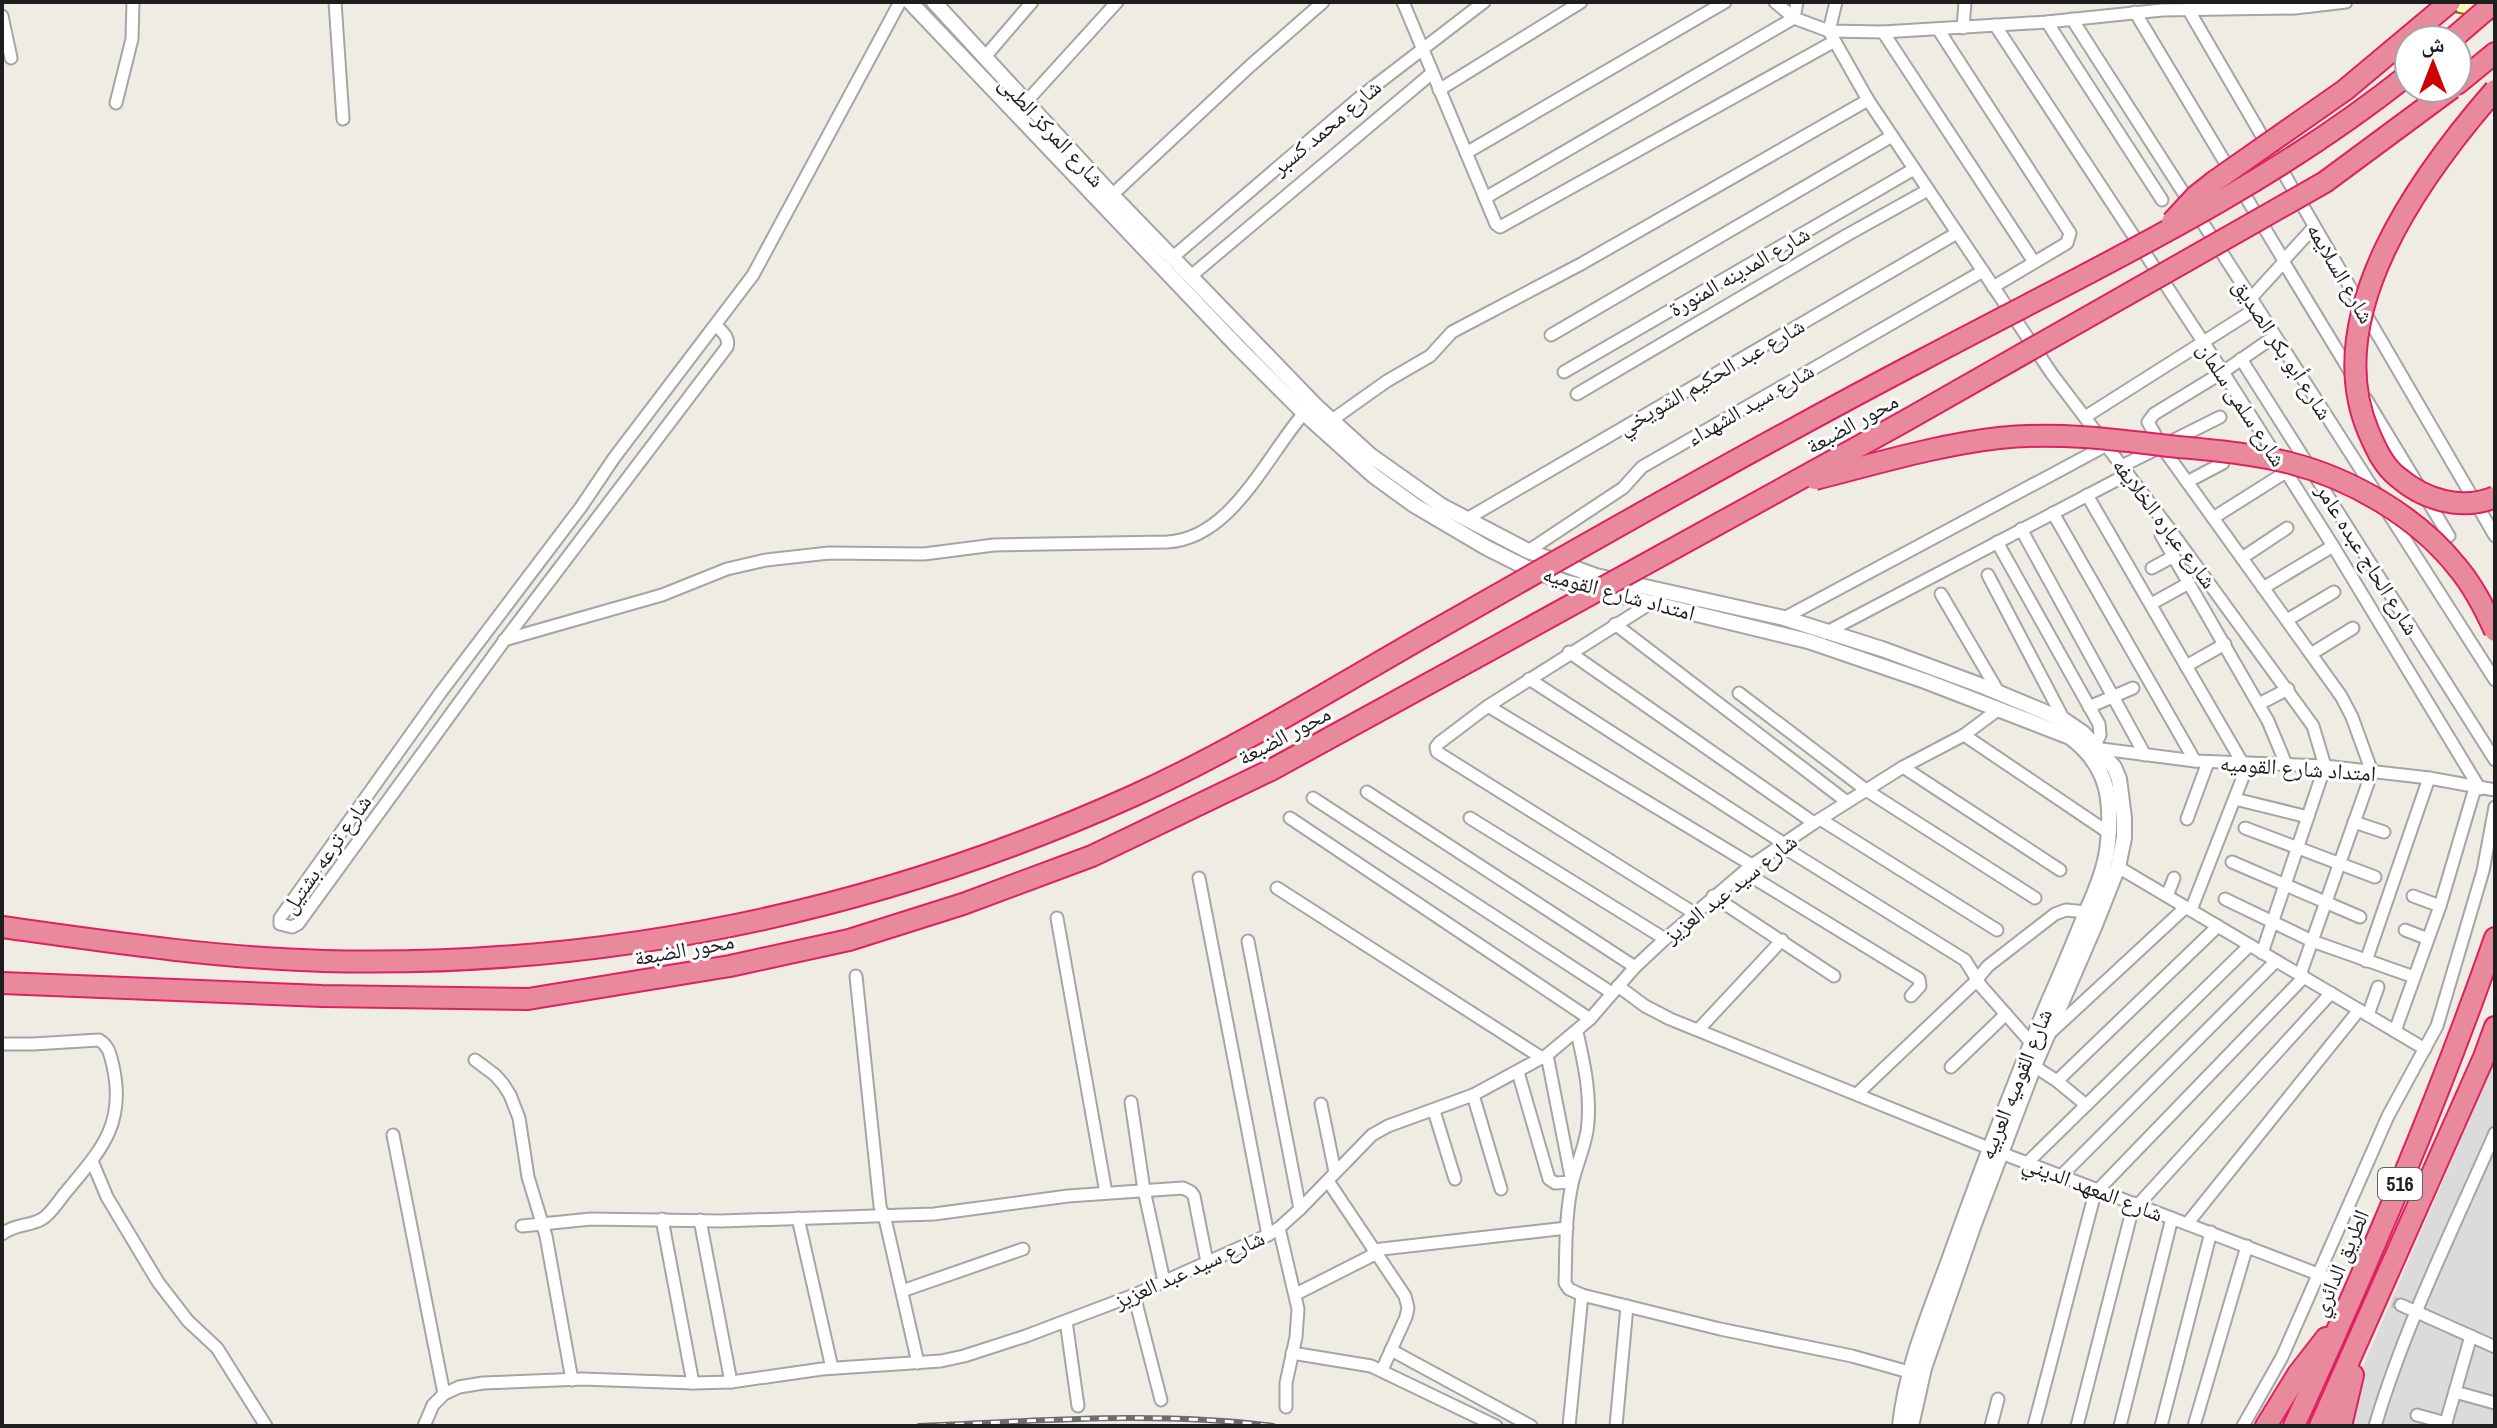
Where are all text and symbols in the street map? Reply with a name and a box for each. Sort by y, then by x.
north arrow [2393,24,2473,104]
text: ش [2421,29,2445,59]
street label: شارع المركز الطبى [992,68,1112,194]
street label: شارع محمد كسبر [1264,72,1387,183]
street label: شارع السلايمه [2300,217,2382,329]
street label: شارع المدينه المنورة [1663,218,1815,324]
street label: شارع أبو بكر الصديق [2226,273,2340,425]
street label: شارع عبد الحكيم الشويخي [1612,310,1811,444]
street label: شارع سلمى سلمان [2190,336,2294,472]
street label: شارع سيد الشهداء [1681,355,1819,453]
street label: محور الضبعة [1801,385,1903,461]
street label: شارع عباره الخلايفه [2106,452,2224,594]
street label: شارع الحاج عبده عامر [2309,477,2427,641]
street label: امتداد شارع القوميه [1540,558,1698,628]
street label: محور الضبعة [1232,698,1336,772]
street label: امتداد شارع القوميه [2219,748,2377,788]
street label: شارع ترعه بشتيل [274,789,378,919]
street label: شارع سيد عبد العزيز [1656,826,1803,950]
street label: محور الضبعة [632,925,736,973]
street label: شارع القوميه العربيه [1971,1004,2059,1164]
street label: شارع المعهد الديني [2018,1147,2168,1231]
road number: 516 [2378,1168,2422,1200]
street label: الطريق الدائري [2304,1205,2378,1322]
street label: شارع سيد عبد العزيز [1108,1222,1269,1316]

